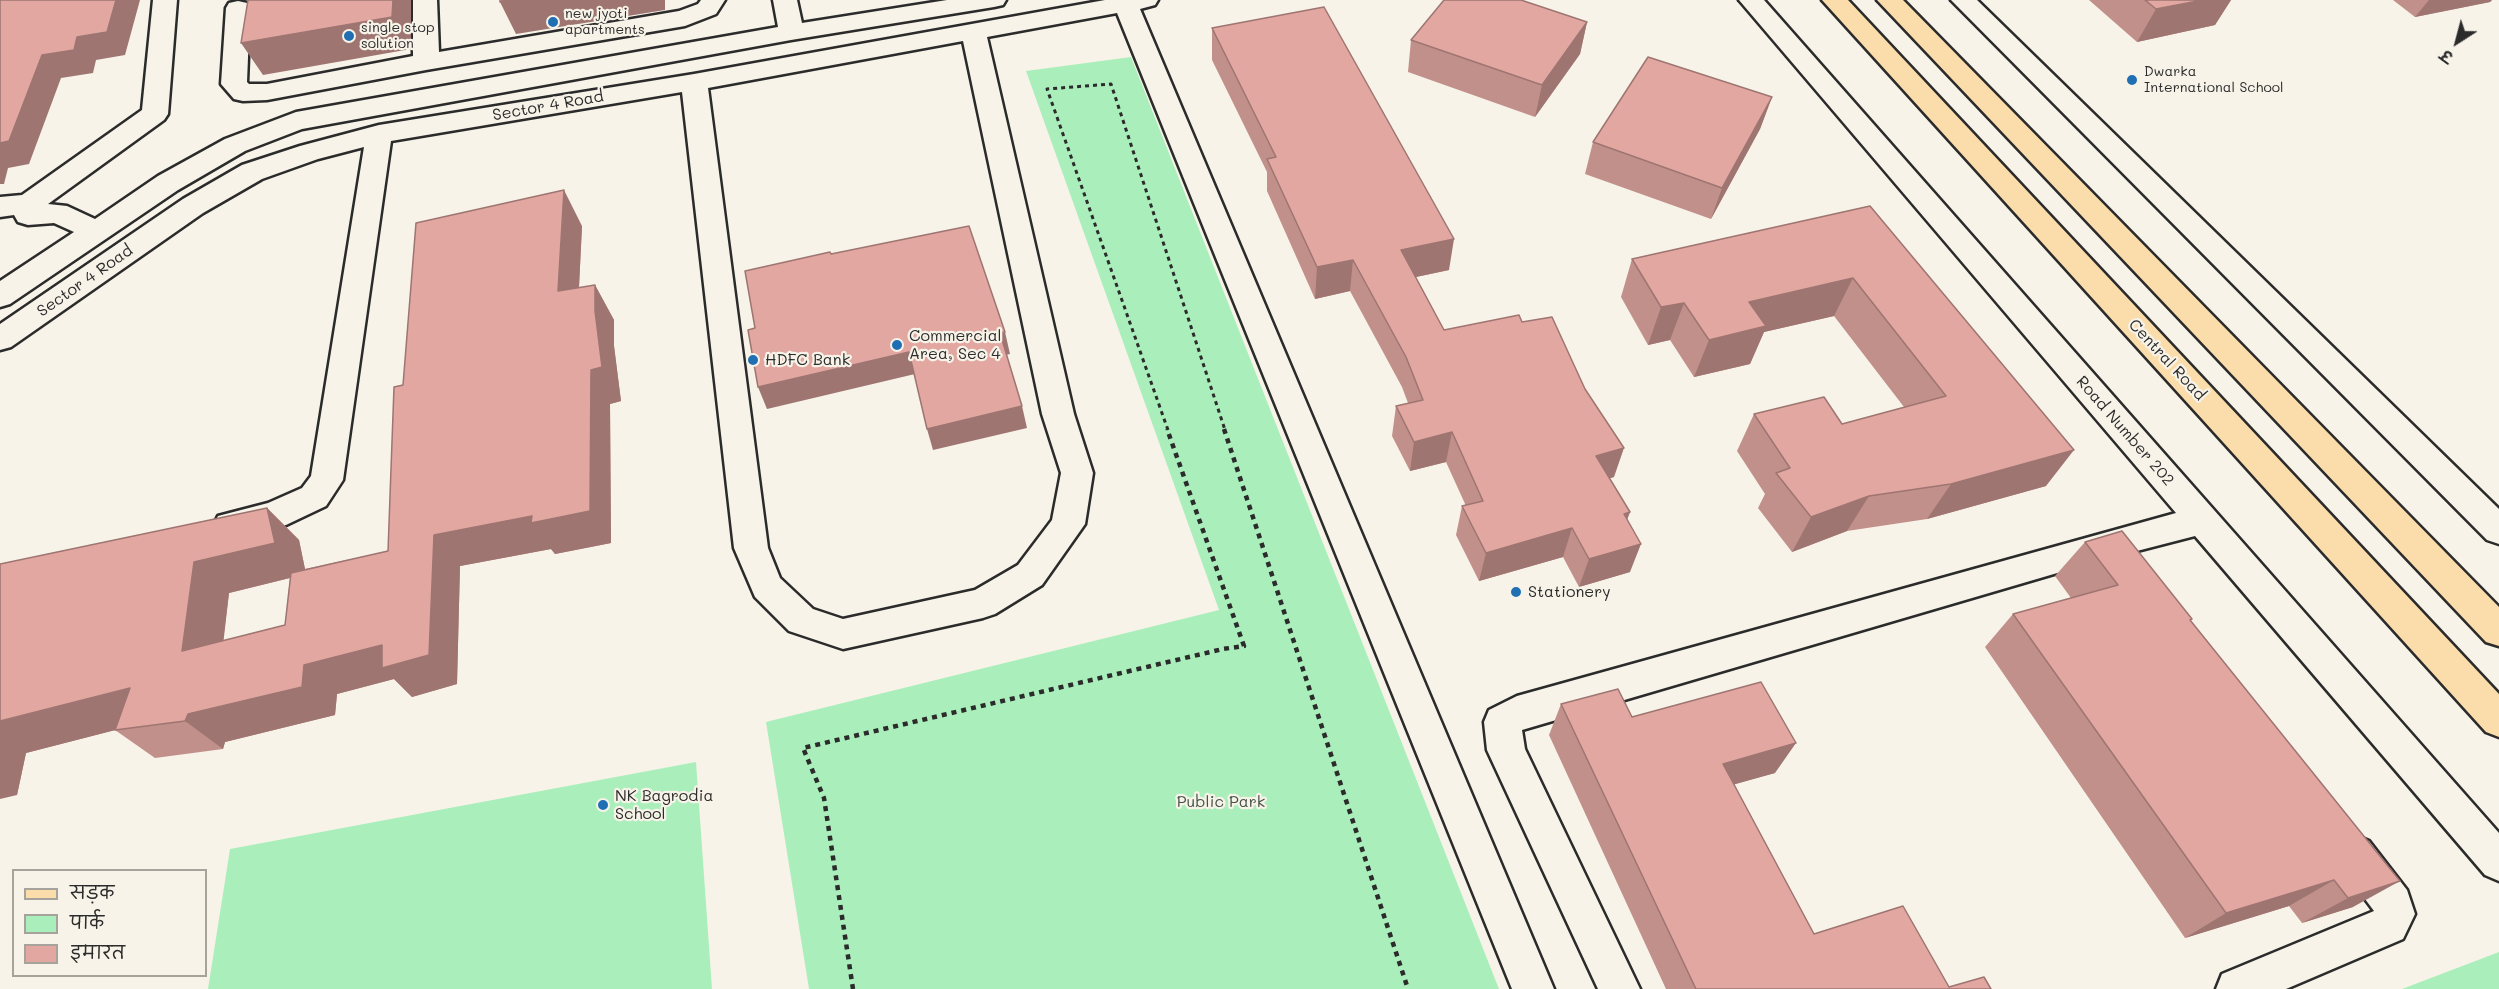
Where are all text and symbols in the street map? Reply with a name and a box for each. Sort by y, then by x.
place label: new jyoti apartments [565,6,645,38]
north arrow [2427,12,2487,72]
marker: new jyoti apartments [546,15,560,29]
place label: single stop solution [361,20,435,52]
marker: single stop solution [342,29,356,43]
text: उ [2436,45,2457,69]
place label: Dwarka International School [2144,64,2284,96]
marker: Dwarka International School [2125,73,2139,87]
street label: Sector 4 Road [491,87,605,125]
street label: Sector 4 Road [33,241,137,321]
street label: Central Road [2124,315,2210,405]
place label: Commercial Area, Sec 4 [909,326,1002,364]
marker: Commercial Area, Sec 4 [890,338,904,352]
place label: HDFC Bank [765,350,850,370]
marker: HDFC Bank [746,353,760,367]
street label: Road Number 202 [2072,372,2178,490]
place label: Stationery [1528,582,1611,602]
marker: Stationery [1509,585,1523,599]
place label: NK Bagrodia School [615,786,713,824]
park label: Public Park [1177,792,1265,812]
marker: NK Bagrodia School [596,798,610,812]
legend [12,869,207,977]
text: सड़क [70,880,114,904]
text: पार्क [70,910,104,934]
text: इमारत [70,940,125,964]

